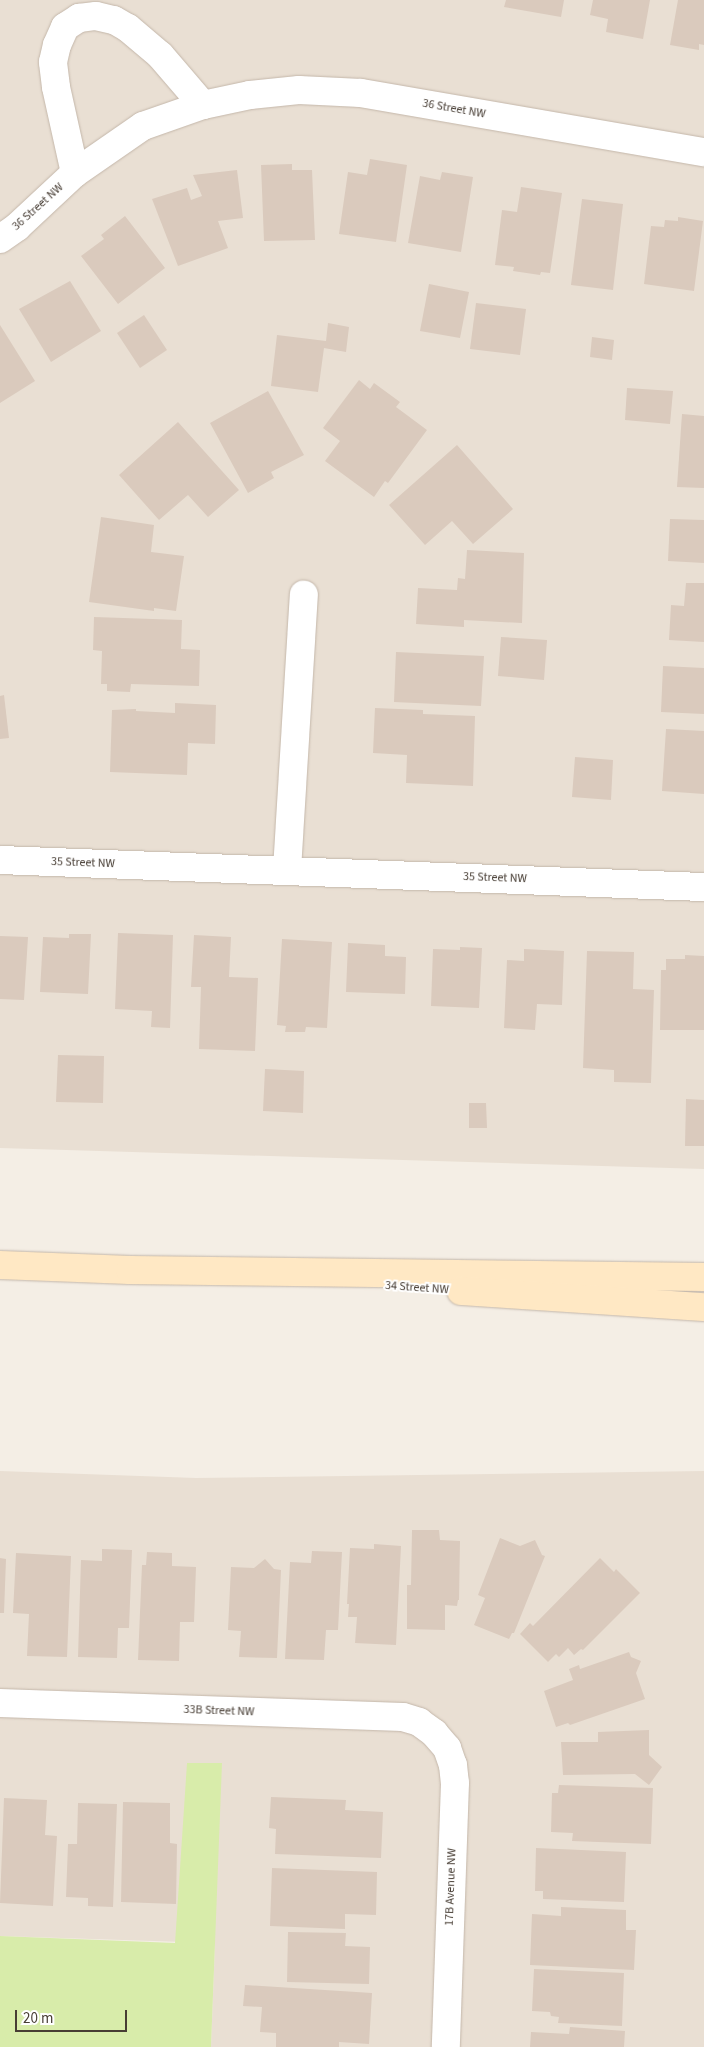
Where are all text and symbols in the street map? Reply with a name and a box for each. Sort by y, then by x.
street label: 36 Street NW [421,96,487,122]
street label: 36 Street NW [9,180,67,234]
street label: 35 Street NW [51,855,115,871]
street label: 35 Street NW [463,870,527,886]
street label: 34 Street NW [385,1279,449,1297]
street label: 33B Street NW [183,1703,255,1719]
street label: 17B Avenue NW [442,1848,460,1926]
scale bar [18,2000,130,2032]
text: 20 m [23,2008,53,2029]

